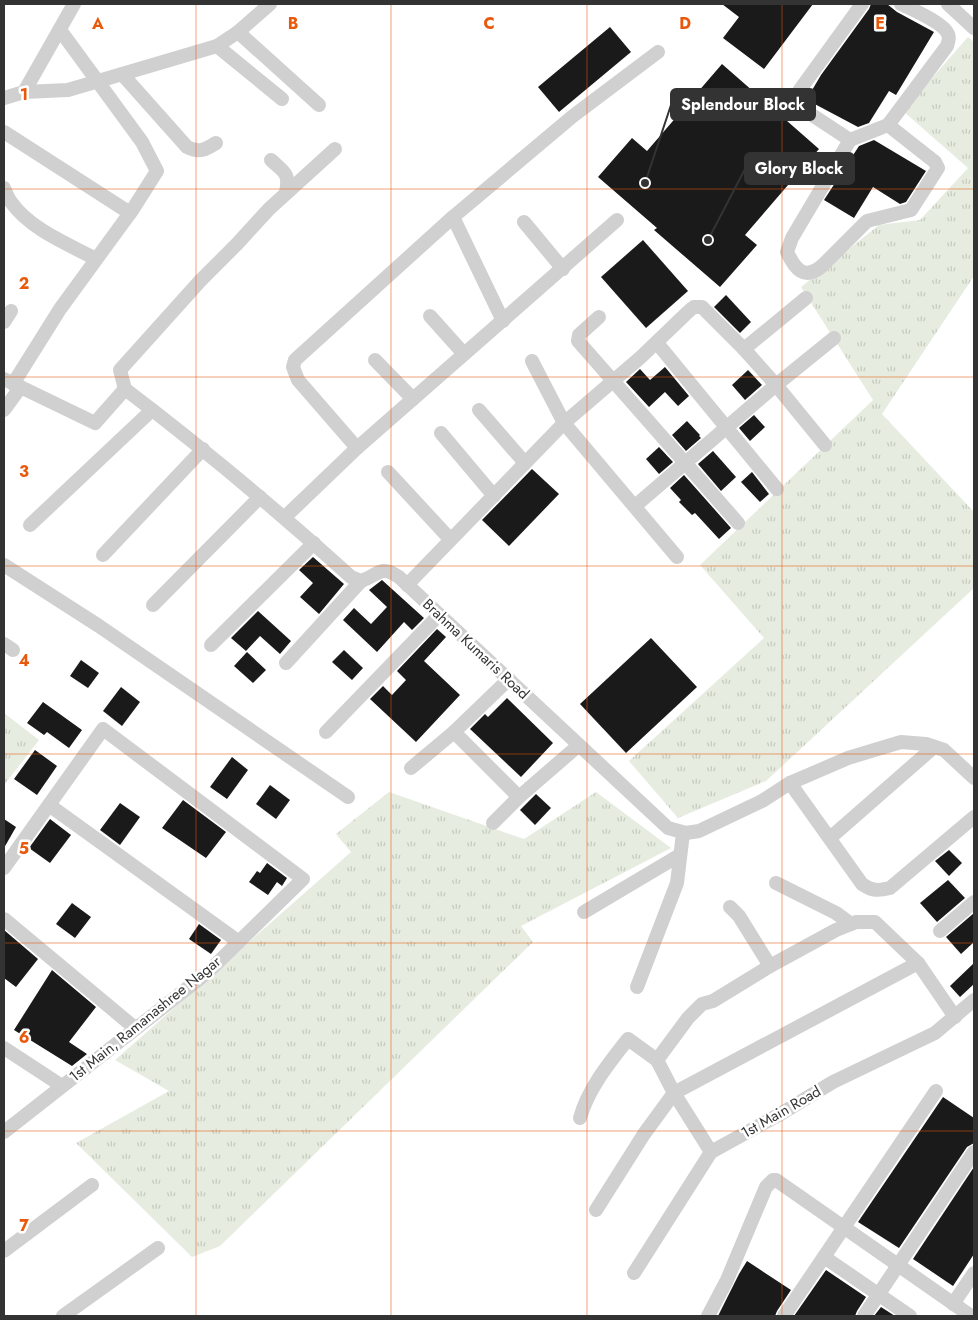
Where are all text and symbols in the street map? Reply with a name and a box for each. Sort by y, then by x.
text: A [91,12,104,35]
text: B [288,12,298,35]
text: C [483,12,495,35]
text: D [679,12,691,35]
text: E [875,12,885,35]
text: 1 [20,83,28,106]
callout: Splendour Block [671,89,815,120]
text: Splendour Block [681,93,806,116]
callout: Glory Block [745,153,854,184]
text: Glory Block [755,157,844,180]
text: 2 [19,272,29,295]
text: 3 [19,460,29,483]
street label: Brahma Kumaris Road [418,594,534,704]
text: 4 [18,649,30,672]
text: 5 [19,837,29,860]
street label: 1st Main, Ramanashree Nagar [65,950,226,1087]
text: 6 [19,1026,29,1049]
street label: 1st Main Road [737,1080,825,1144]
text: 7 [19,1214,29,1237]

